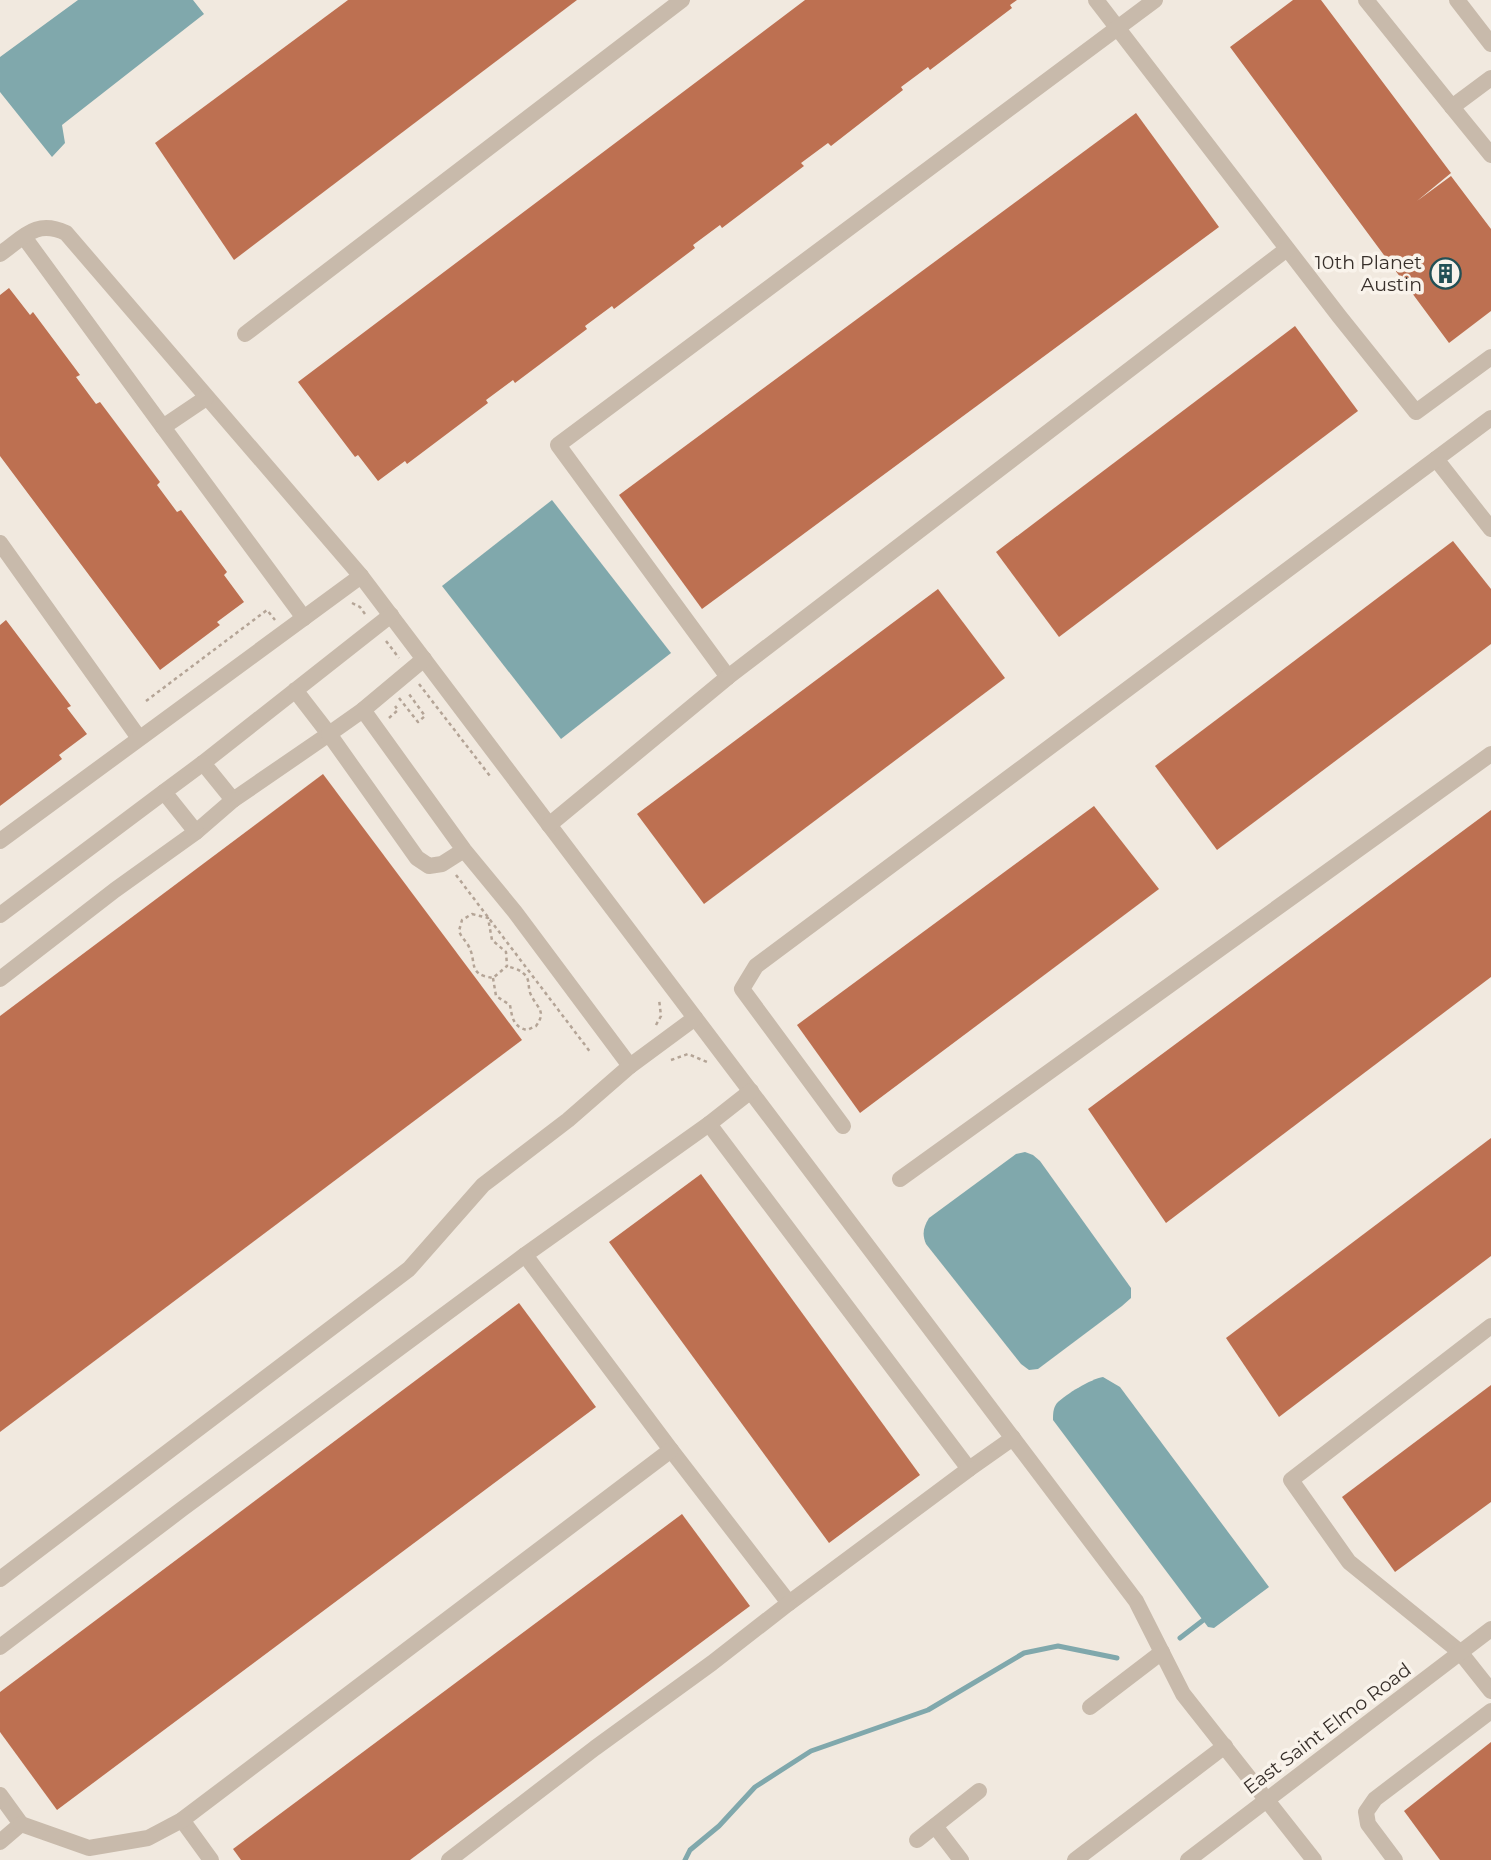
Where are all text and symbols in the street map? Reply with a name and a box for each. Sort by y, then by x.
place label: 10th Planet Austin [1315,251,1422,296]
building icon: 10th Planet Austin [1428,256,1462,290]
street label: East Saint Elmo Road [1239,1658,1416,1799]

